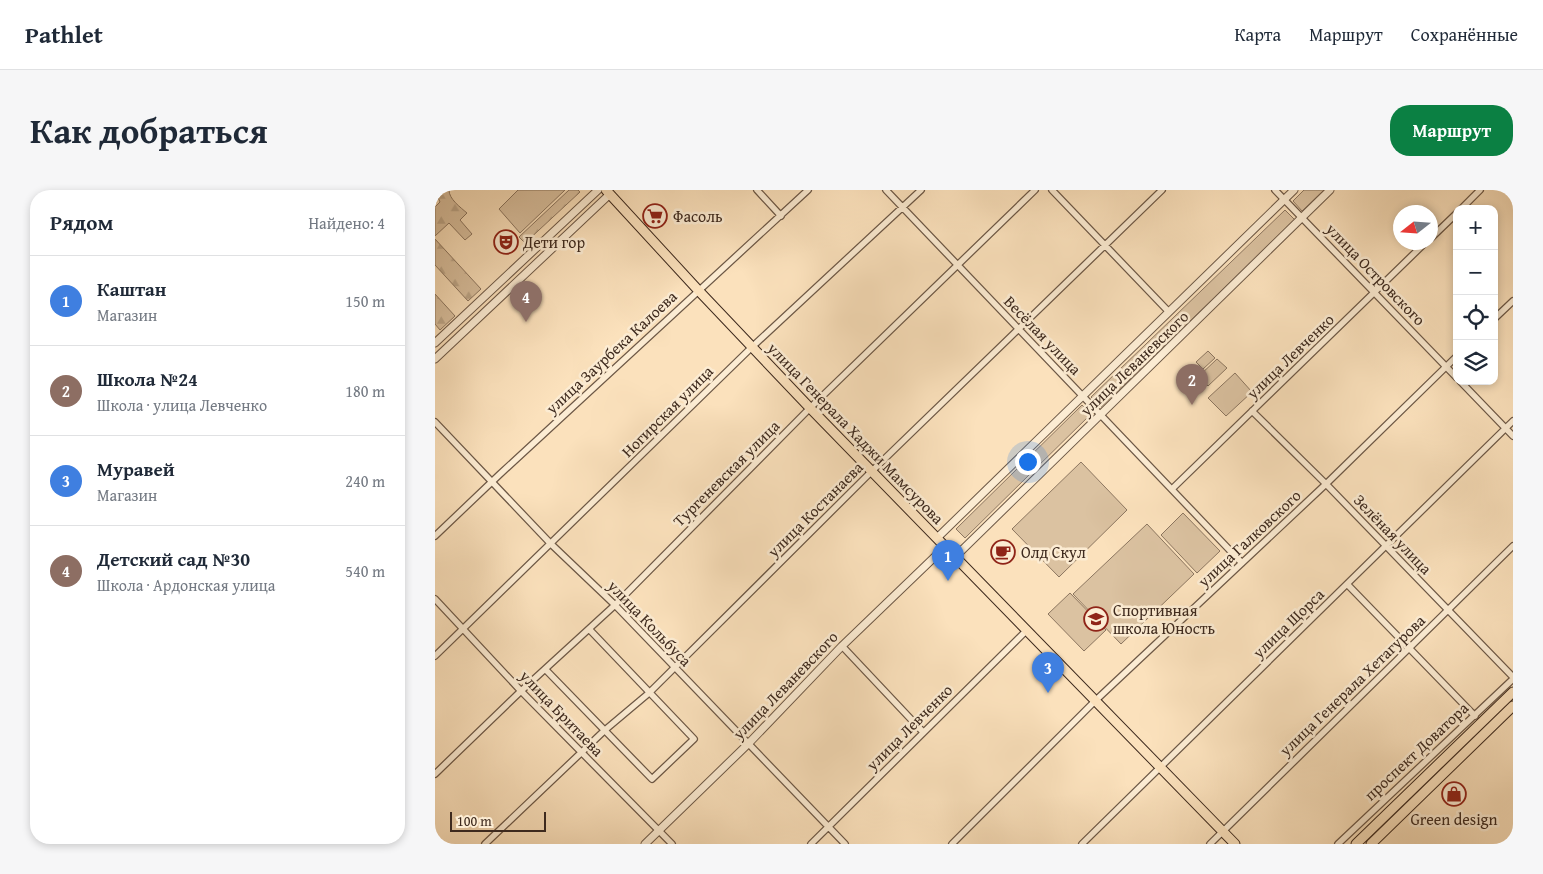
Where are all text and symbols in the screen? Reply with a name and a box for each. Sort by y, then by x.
text: Pathlet [25,17,103,52]
text: Карта [1235,21,1281,48]
text: Маршрут [1309,21,1383,48]
text: Сохранённые [1411,21,1518,48]
text: Как добраться [30,105,268,156]
button: Маршрут [1390,105,1513,156]
supermarket icon: Фасоль [642,203,668,229]
place label: Фасоль [673,204,723,228]
north arrow [1393,205,1438,250]
map controls [1453,205,1498,385]
button: + [1453,205,1498,250]
text: Рядом [50,207,113,238]
text: Найдено: 4 [308,211,385,235]
street label: улица Островского [1320,217,1431,331]
theatre icon: Дети гор [493,229,519,255]
place label: Дети гор [522,230,585,254]
button: − [1453,250,1498,295]
text: Каштан [97,275,166,303]
pin: 4 [510,281,542,322]
street label: улица Заурбека Калоева [539,284,682,420]
text: 1 [62,289,70,313]
text: 150 m [345,289,385,313]
street label: Весёлая улица [999,290,1087,380]
button: locate [1453,295,1498,340]
text: Магазин [97,303,157,327]
street label: улица Леваневского [1074,305,1194,422]
street label: улица Левченко [1240,308,1339,405]
street label: улица Генерала Хаджи Мамсурова [762,336,950,530]
button: layers [1453,340,1498,385]
street label: Ногирская улица [616,359,719,462]
pin: 2 [1176,364,1208,405]
text: Школа №24 [97,365,198,393]
text: 2 [62,379,70,403]
text: 180 m [345,379,385,403]
text: Школа · улица Левченко [97,393,267,417]
street label: Тургеневская улица [667,414,785,532]
your location [1015,449,1041,475]
text: Муравей [97,455,175,483]
street label: улица Костанаева [761,455,869,563]
text: 3 [62,469,70,493]
text: 240 m [345,469,385,493]
text: Магазин [97,483,157,507]
street label: улица Галковского [1191,484,1306,593]
street label: Зелёная улица [1348,488,1438,580]
cafe icon: Олд Скул [990,539,1016,565]
pin: 1 [932,540,964,581]
place label: Олд Скул [1021,540,1086,564]
text: Детский сад №30 [97,545,250,573]
text: 4 [62,559,70,583]
text: 540 m [345,559,385,583]
text: Школа · Ардонская улица [97,573,275,597]
street label: улица Кольбуса [602,574,698,672]
street label: улица Щорса [1246,582,1330,664]
place label: Спортивная школа Юность [1113,598,1216,640]
school or university icon: Спортивная школа Юность [1083,606,1109,632]
street label: улица Генерала Хетагурова [1273,608,1431,762]
street label: улица Леваневского [726,625,843,745]
pin: 3 [1032,652,1064,693]
street label: улица Бритаева [514,664,610,762]
street label: улица Левченко [859,678,958,777]
street label: проспект Доватора [1358,696,1474,806]
shop icon: Green design [1441,781,1467,807]
place label: Green design [1410,807,1498,831]
scale bar [450,809,546,832]
text: 100 m [457,811,492,831]

